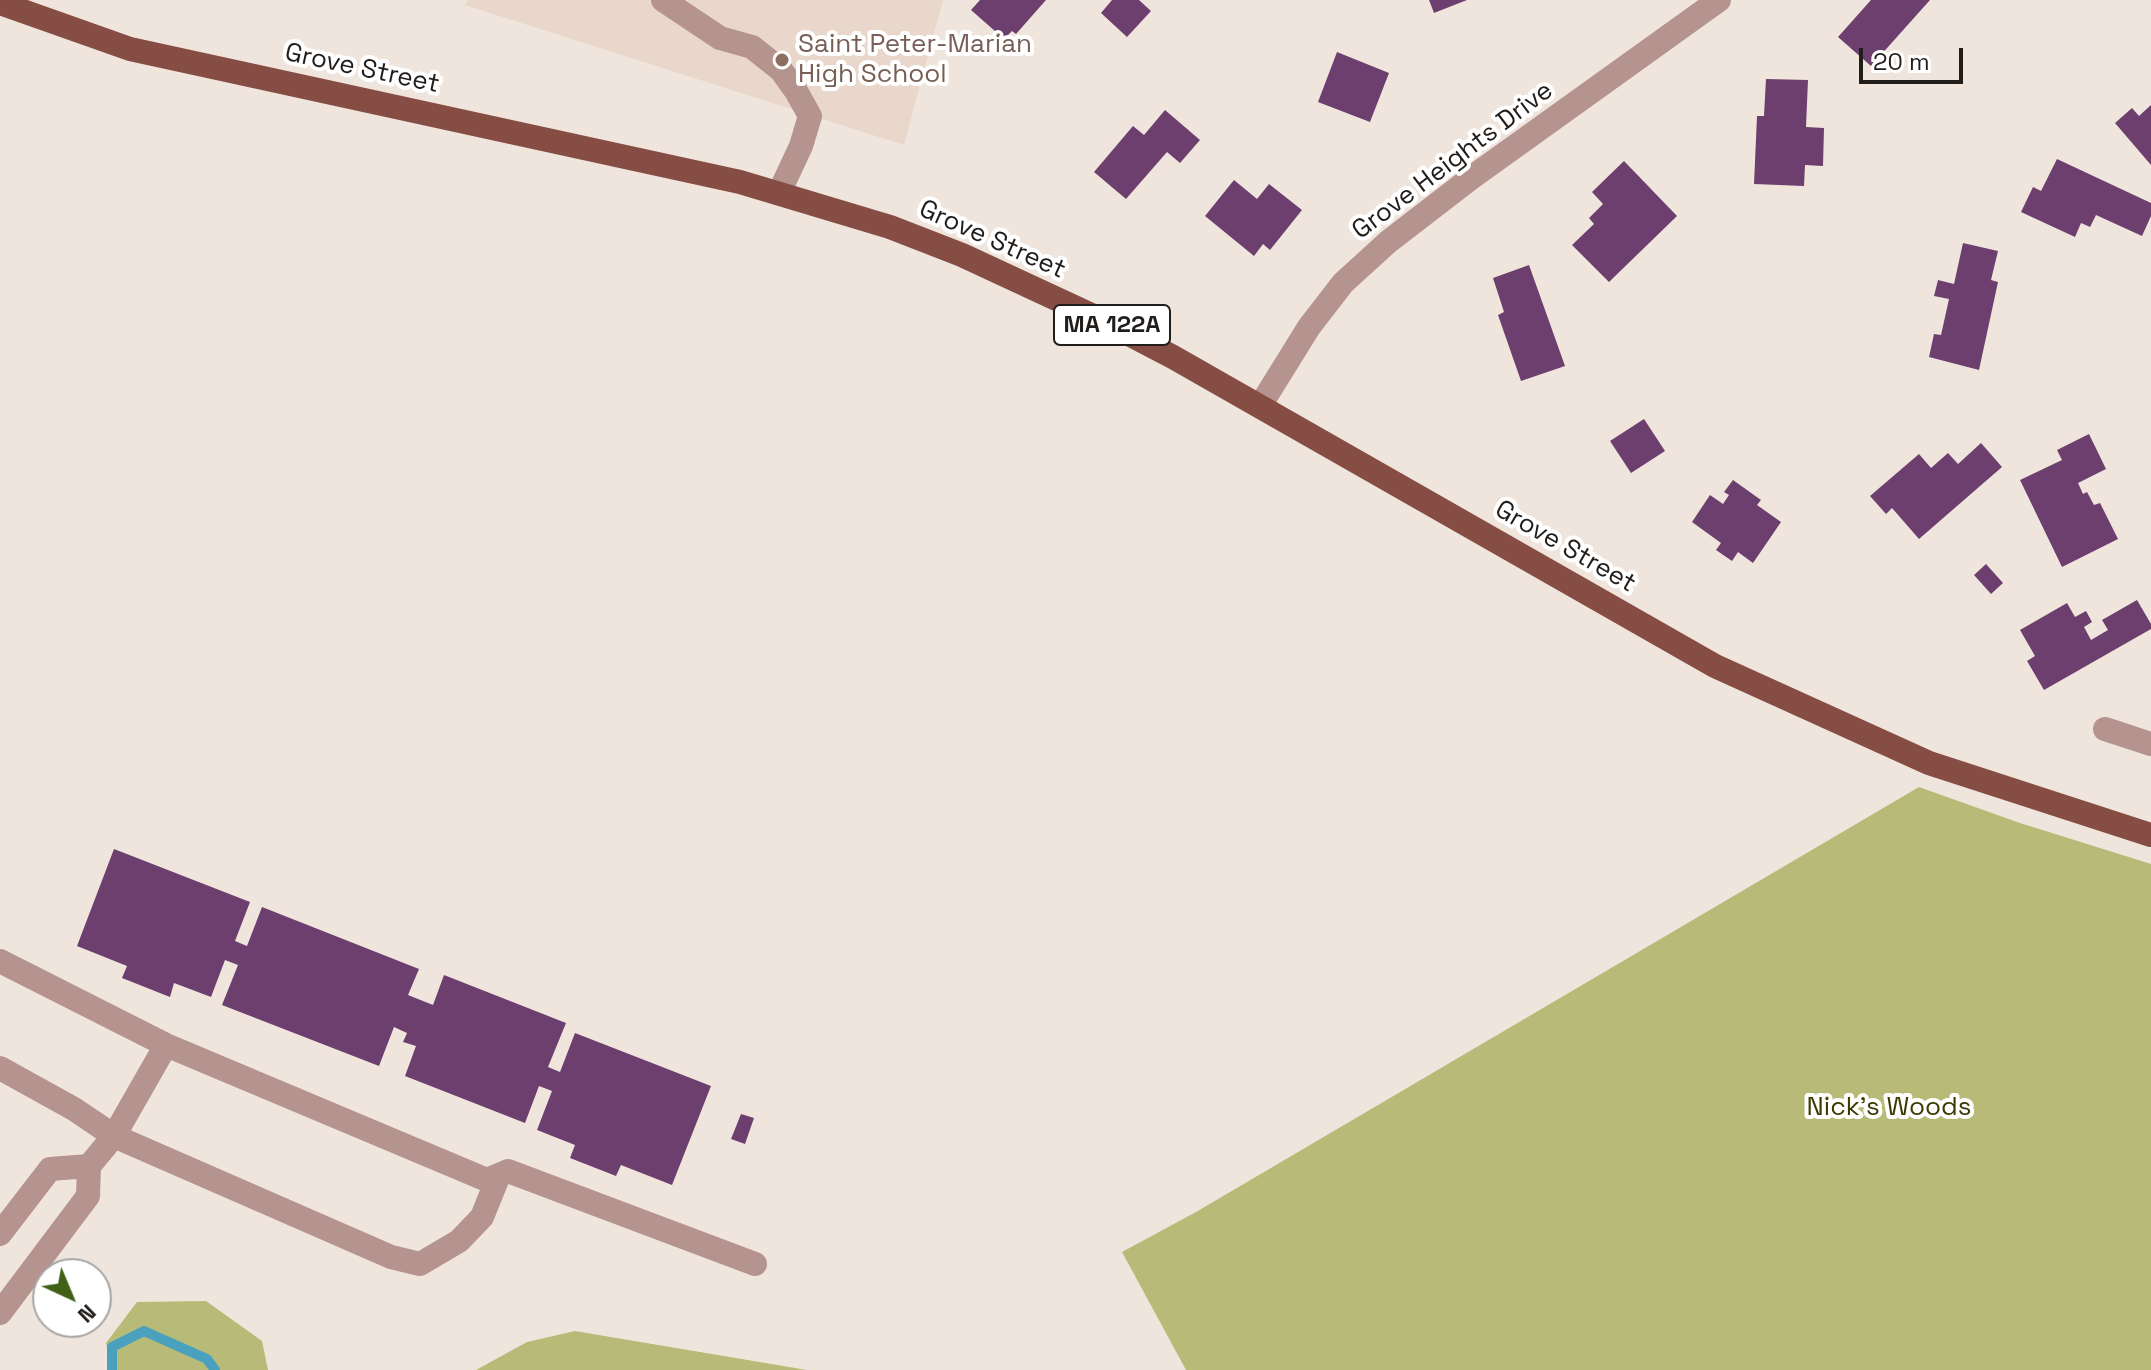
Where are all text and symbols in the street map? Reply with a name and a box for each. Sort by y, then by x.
place label: Saint Peter-Marian High School [798,29,1032,90]
scale bar [1863,32,1967,82]
street label: Grove Street [282,37,442,101]
text: 20 m [1873,46,1930,77]
marker: Saint Peter-Marian High School [773,51,791,69]
street label: Grove Heights Drive [1346,75,1560,247]
street label: Grove Street [914,194,1070,286]
road number: MA 122A [1054,305,1170,345]
street label: Grove Street [1489,494,1641,600]
park label: Nick's Woods [1807,1092,1971,1124]
north arrow [32,1258,112,1338]
text: N [72,1299,102,1329]

